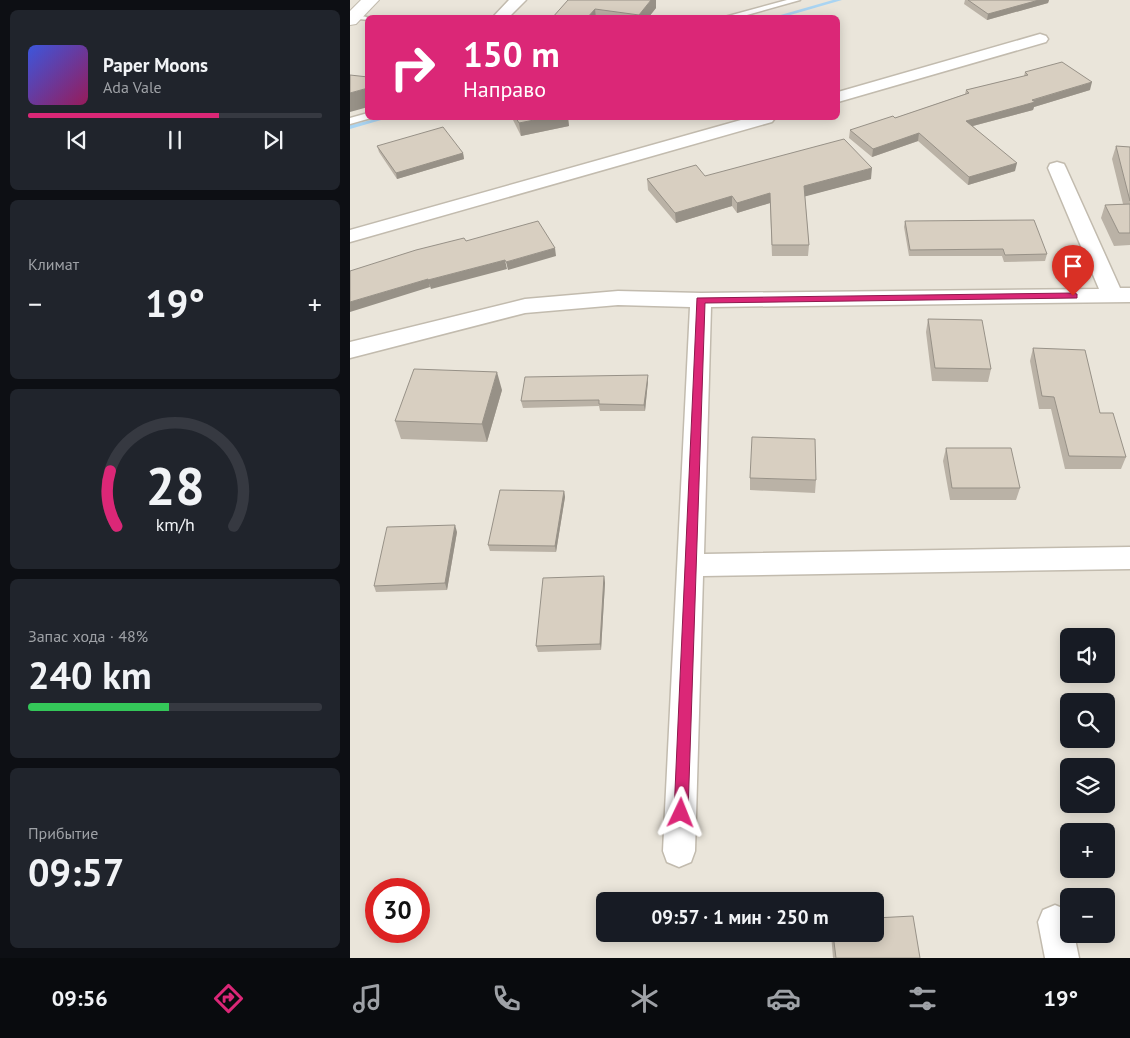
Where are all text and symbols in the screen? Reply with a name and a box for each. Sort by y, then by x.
text: 150 m [463,31,560,77]
icon: right [380,35,445,100]
text: Paper Moons [103,53,208,77]
text: Направо [463,75,546,103]
text: Ada Vale [103,77,162,97]
icon: previous [63,126,91,154]
icon: pause [161,126,189,154]
icon: next [259,126,287,154]
pin [1052,245,1094,296]
icon: arrive [1059,252,1087,280]
text: Климат [28,254,79,274]
text: 19° [145,278,205,327]
text: − [28,285,42,322]
text: + [308,285,322,322]
text: 28 [146,452,204,519]
text: km/h [155,513,195,536]
text: Запас хода · 48% [28,626,148,646]
map controls [1060,628,1115,943]
button: sound [1060,628,1115,683]
text: 240 km [28,650,152,699]
button: search [1060,693,1115,748]
button: layers [1060,758,1115,813]
position arrow [654,786,706,838]
text: Прибытие [28,823,98,843]
button: + [1060,823,1115,878]
text: 09:57 [28,847,124,896]
speed limit sign: 30 [365,878,430,943]
button: − [1060,888,1115,943]
text: 09:57 · 1 мин · 250 m [651,905,829,929]
icon: directions [211,981,246,1016]
icon: music [350,981,385,1016]
icon: phone [489,981,524,1016]
icon: climate [627,981,662,1016]
icon: car [766,981,801,1016]
icon: filters [905,981,940,1016]
text: 09:56 [52,984,108,1012]
text: 19° [1043,984,1078,1012]

